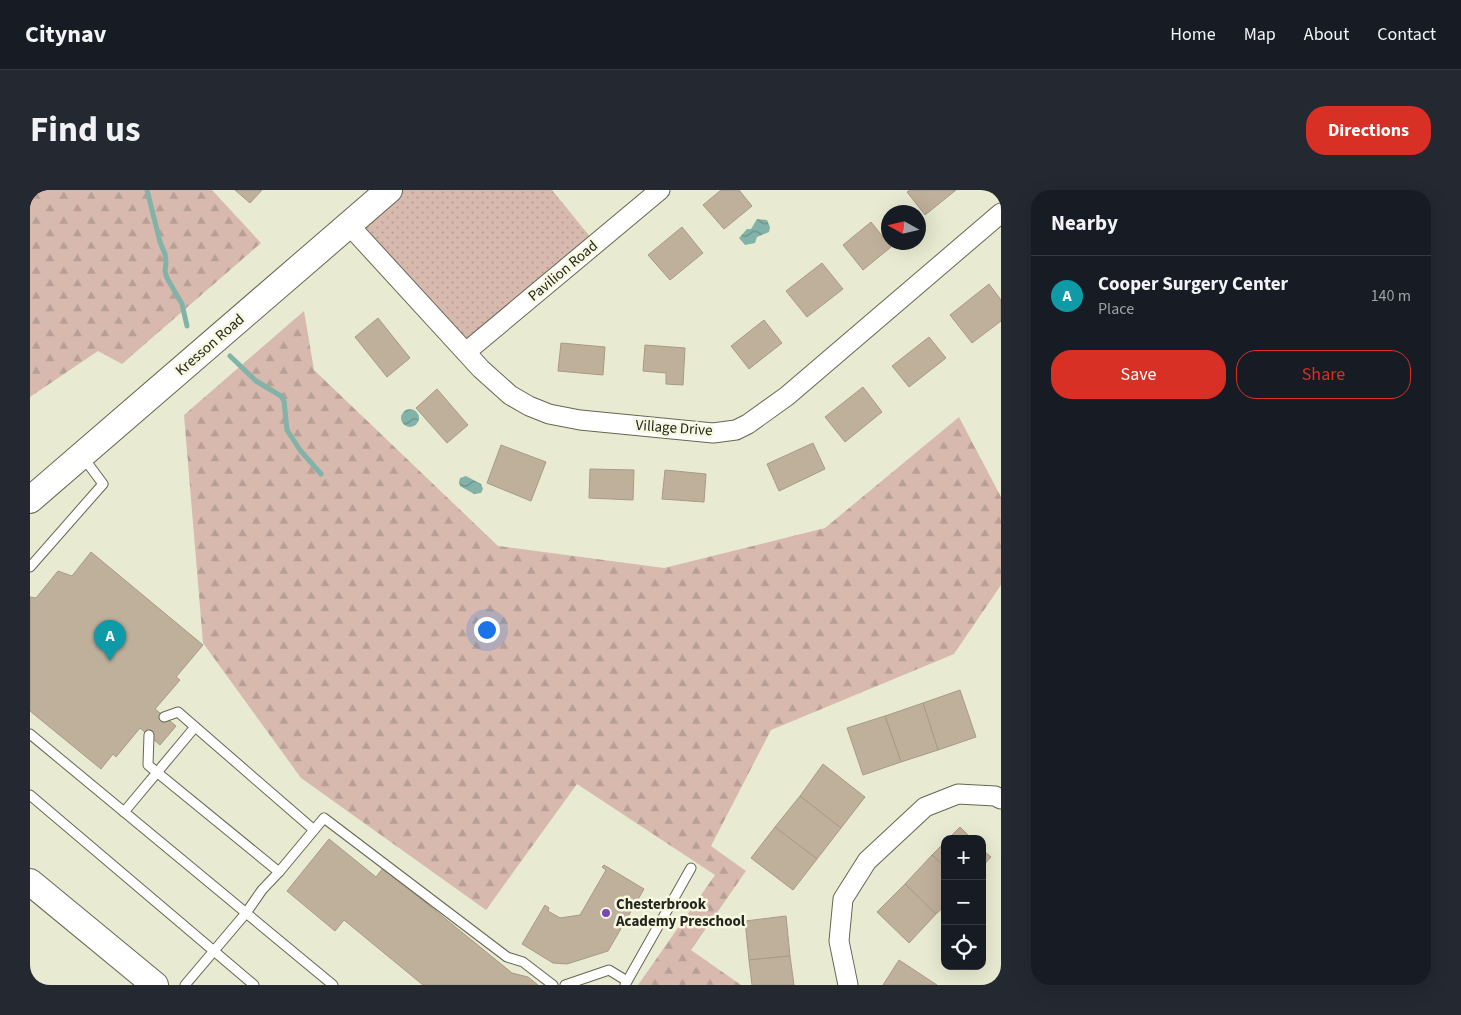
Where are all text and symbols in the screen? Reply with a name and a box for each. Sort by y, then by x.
text: Citynav [25,17,106,52]
text: Home [1170,22,1216,47]
text: Map [1244,22,1276,47]
text: About [1304,22,1349,47]
text: Contact [1377,22,1436,47]
text: Find us [30,105,140,155]
button: Directions [1306,106,1431,155]
north arrow [881,205,926,250]
text: Nearby [1051,208,1118,238]
street label: Pavilion Road [524,236,602,306]
text: Cooper Surgery Center [1098,271,1288,298]
text: A [1062,285,1072,307]
text: 140 m [1371,285,1411,307]
text: Place [1098,298,1134,320]
street label: Kresson Road [171,309,249,381]
button: Save [1051,350,1226,399]
button: Share [1236,350,1411,399]
street label: Village Drive [635,415,713,441]
your location [474,617,500,643]
pin: A [94,620,126,661]
map controls [941,835,986,970]
button: + [941,835,986,880]
button: − [941,880,986,925]
place label: Chesterbrook Academy Preschool [615,894,746,932]
marker: Chesterbrook Academy Preschool [600,907,612,919]
button: locate [941,925,986,970]

